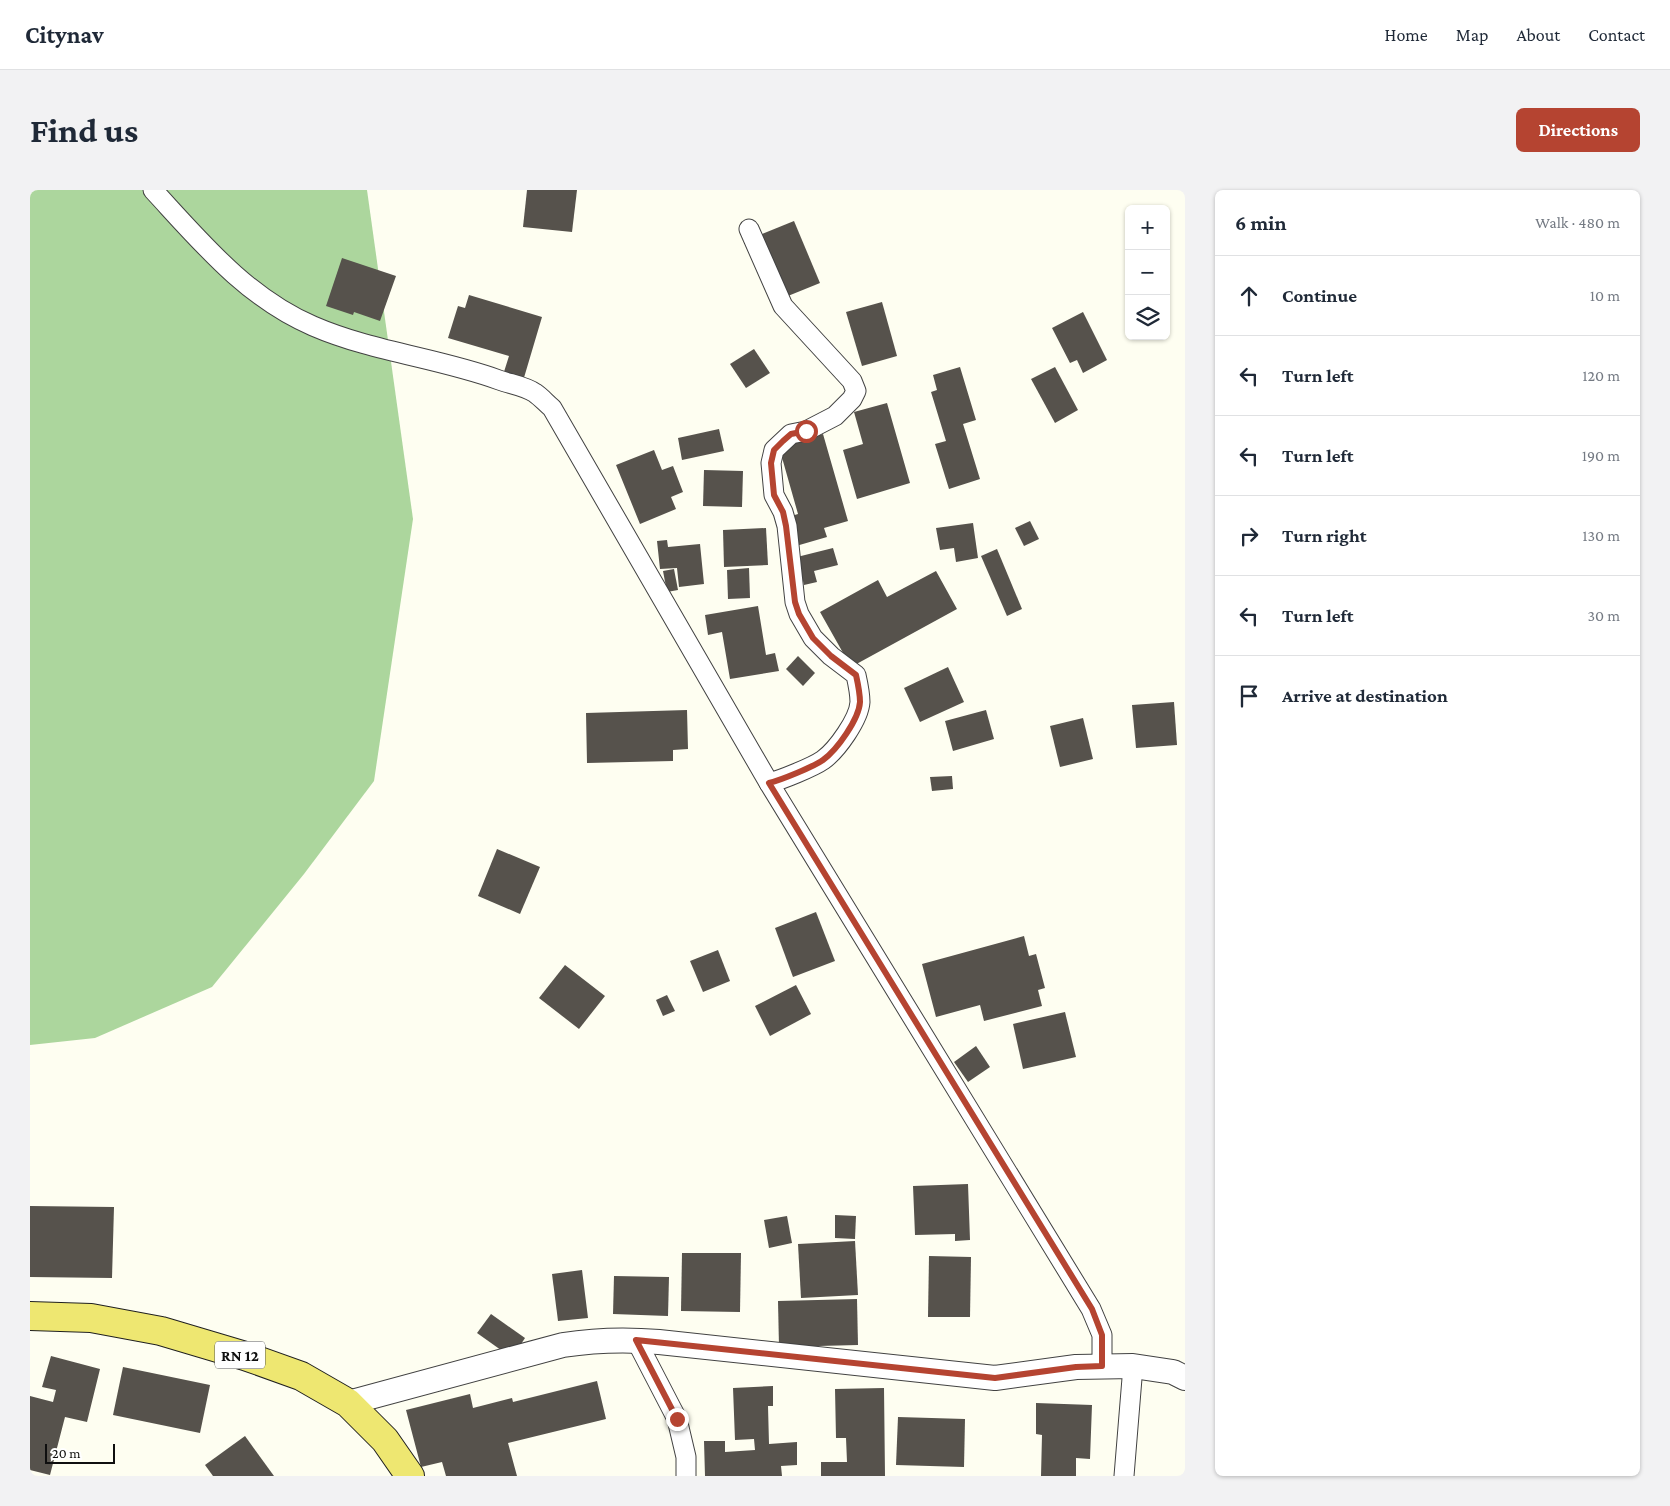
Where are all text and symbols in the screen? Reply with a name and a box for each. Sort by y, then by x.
text: Citynav [25,21,104,48]
text: Home [1385,25,1428,45]
text: Map [1456,25,1488,45]
text: About [1516,25,1560,45]
text: Contact [1588,25,1645,45]
button: Directions [1516,108,1640,152]
text: Find us [30,111,138,150]
map controls [1125,205,1170,340]
button: + [1125,205,1170,250]
text: 6 min [1235,211,1286,235]
text: Walk · 480 m [1535,214,1620,231]
button: − [1125,250,1170,295]
icon: ahead [1235,282,1263,310]
text: Continue [1282,285,1357,306]
text: 10 m [1590,287,1620,304]
button: layers [1125,295,1170,340]
icon: left [1235,362,1263,390]
text: Turn left [1282,365,1354,386]
text: 120 m [1582,367,1620,384]
route start [795,420,818,443]
icon: left [1235,442,1263,470]
text: Turn left [1282,445,1354,466]
text: 190 m [1582,447,1620,464]
icon: right [1235,522,1263,550]
text: Turn right [1282,525,1367,546]
text: 130 m [1582,527,1620,544]
icon: left [1235,602,1263,630]
text: Turn left [1282,605,1354,626]
text: 30 m [1588,607,1620,624]
icon: arrive [1235,682,1263,710]
text: Arrive at destination [1282,685,1448,706]
road number: RN 12 [215,1342,265,1368]
route end [666,1408,689,1431]
scale bar [45,1441,115,1464]
text: 20 m [52,1445,80,1461]

